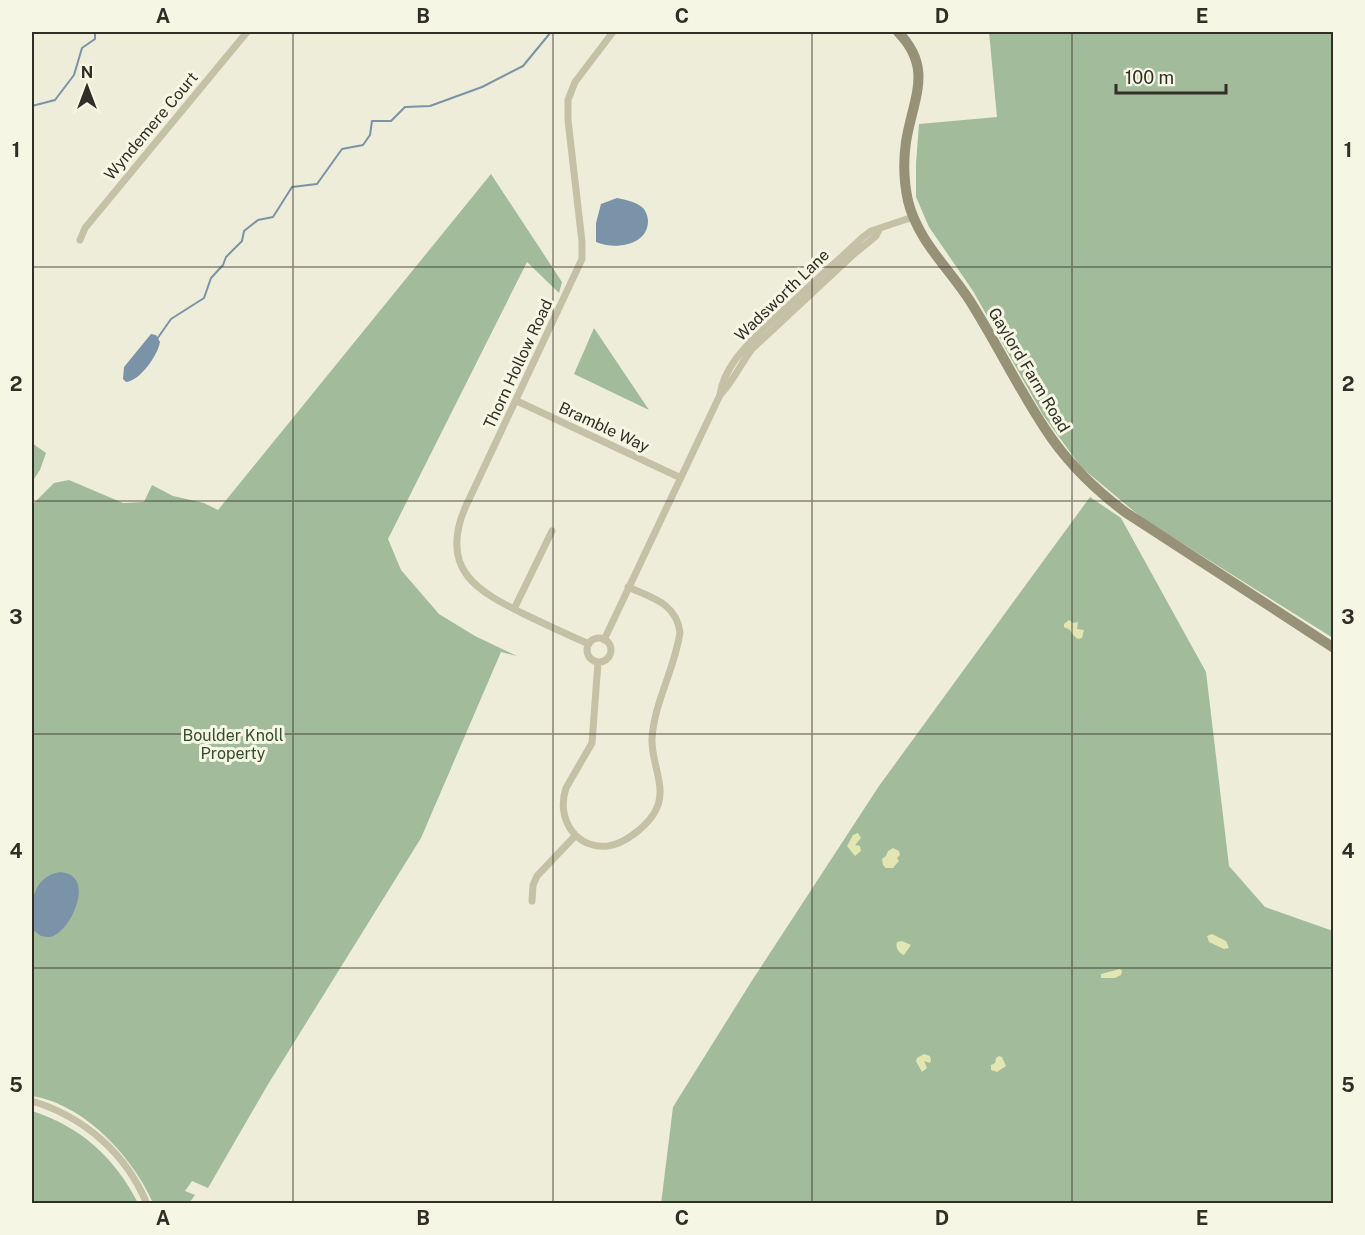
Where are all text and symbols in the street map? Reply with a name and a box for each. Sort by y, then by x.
text: A [156,4,170,28]
text: B [416,4,430,28]
text: C [675,4,689,28]
text: D [935,4,949,28]
text: E [1196,4,1208,28]
north arrow [57,57,117,117]
scale bar [1116,57,1226,95]
text: N [81,63,93,82]
text: 100 m [1125,67,1174,88]
street label: Wyndemere Court [100,68,202,184]
text: 1 [12,138,20,162]
text: 1 [1344,138,1352,162]
street label: Wadsworth Lane [731,245,833,345]
street label: Thorn Hollow Road [480,296,556,432]
street label: Gaylord Farm Road [984,304,1074,436]
text: 2 [10,372,22,396]
text: 2 [1342,372,1354,396]
street label: Bramble Way [556,398,653,456]
text: 3 [9,605,23,629]
text: 3 [1341,605,1355,629]
park label: Boulder Knoll Property [182,726,284,763]
text: 4 [9,839,23,863]
text: 4 [1341,839,1355,863]
text: 5 [9,1073,23,1097]
text: 5 [1341,1073,1355,1097]
text: A [156,1206,170,1230]
text: B [416,1206,430,1230]
text: C [675,1206,689,1230]
text: D [935,1206,949,1230]
text: E [1196,1206,1208,1230]

